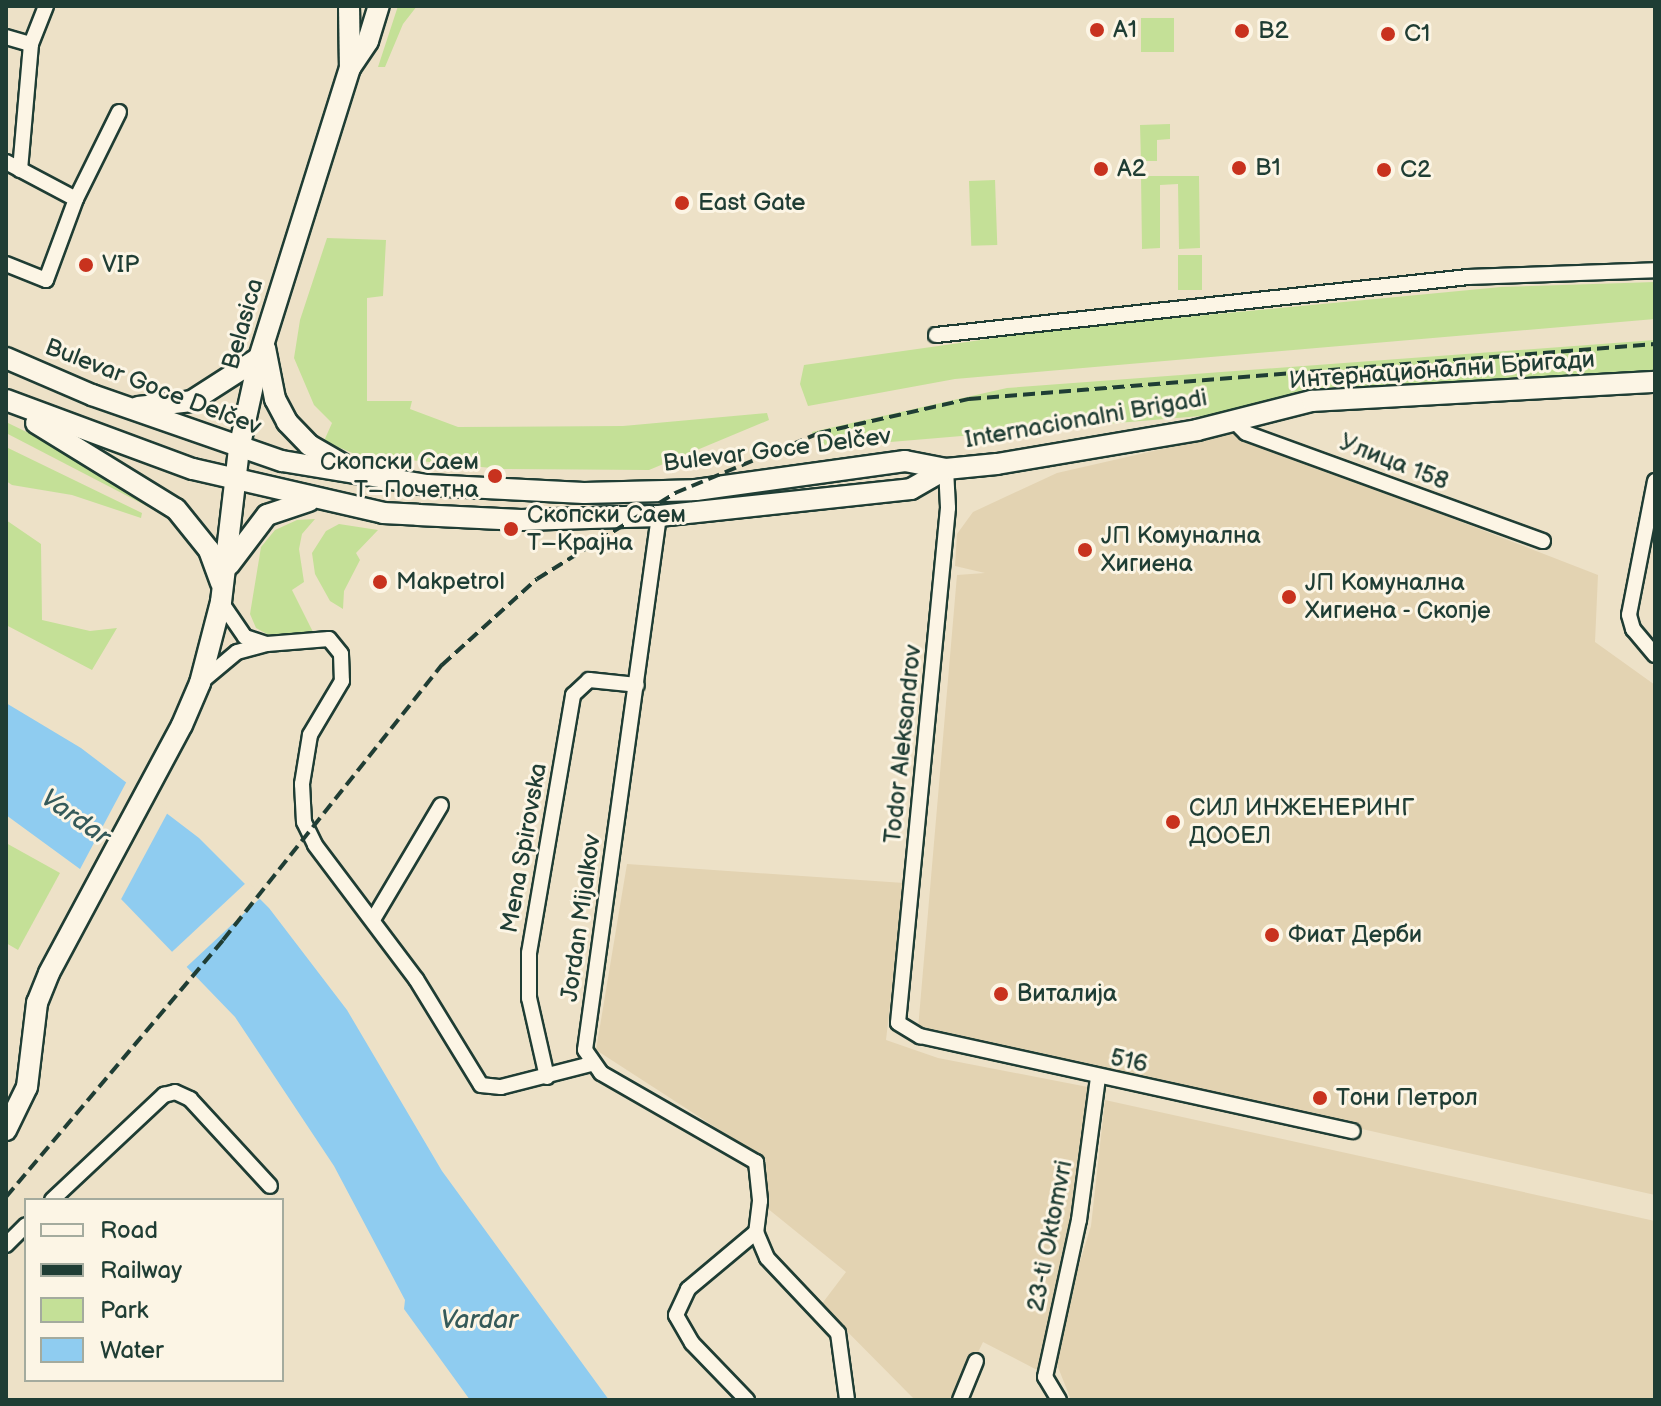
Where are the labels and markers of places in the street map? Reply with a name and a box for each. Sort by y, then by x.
place label: A1 [1113,16,1137,44]
place label: B2 [1258,17,1289,45]
place label: C1 [1404,20,1430,48]
marker: A1 [1088,21,1106,39]
marker: B2 [1233,22,1251,40]
marker: C1 [1379,25,1397,43]
place label: B1 [1255,154,1281,182]
place label: A2 [1117,155,1146,183]
place label: C2 [1400,156,1431,184]
marker: B1 [1230,159,1248,177]
marker: A2 [1092,160,1110,178]
marker: C2 [1375,161,1393,179]
place label: East Gate [698,189,806,217]
marker: East Gate [673,194,691,212]
place label: VIP [102,251,139,279]
marker: VIP [77,256,95,274]
place label: Скопски Саем Т–Почетна [320,448,479,504]
marker: Скопски Саем Т–Почетна [486,467,504,485]
place label: Скопски Саем Т–Крајна [527,501,686,557]
marker: Скопски Саем Т–Крајна [502,520,520,538]
place label: ЈП Комунална Хигиена [1101,522,1261,578]
marker: ЈП Комунална Хигиена [1076,541,1094,559]
place label: Makpetrol [396,568,505,596]
place label: ЈП Комунална Хигиена - Скопје [1305,569,1492,625]
marker: Makpetrol [371,573,389,591]
marker: ЈП Комунална Хигиена - Скопје [1280,588,1298,606]
place label: СИЛ ИНЖЕНЕРИНГ ДООЕЛ [1189,794,1414,850]
marker: СИЛ ИНЖЕНЕРИНГ ДООЕЛ [1164,813,1182,831]
place label: Фиат Дерби [1288,921,1422,949]
marker: Фиат Дерби [1263,926,1281,944]
place label: Виталија [1017,980,1117,1008]
marker: Виталија [992,985,1010,1003]
place label: Тони Петрол [1336,1084,1478,1112]
marker: Тони Петрол [1311,1089,1329,1107]

